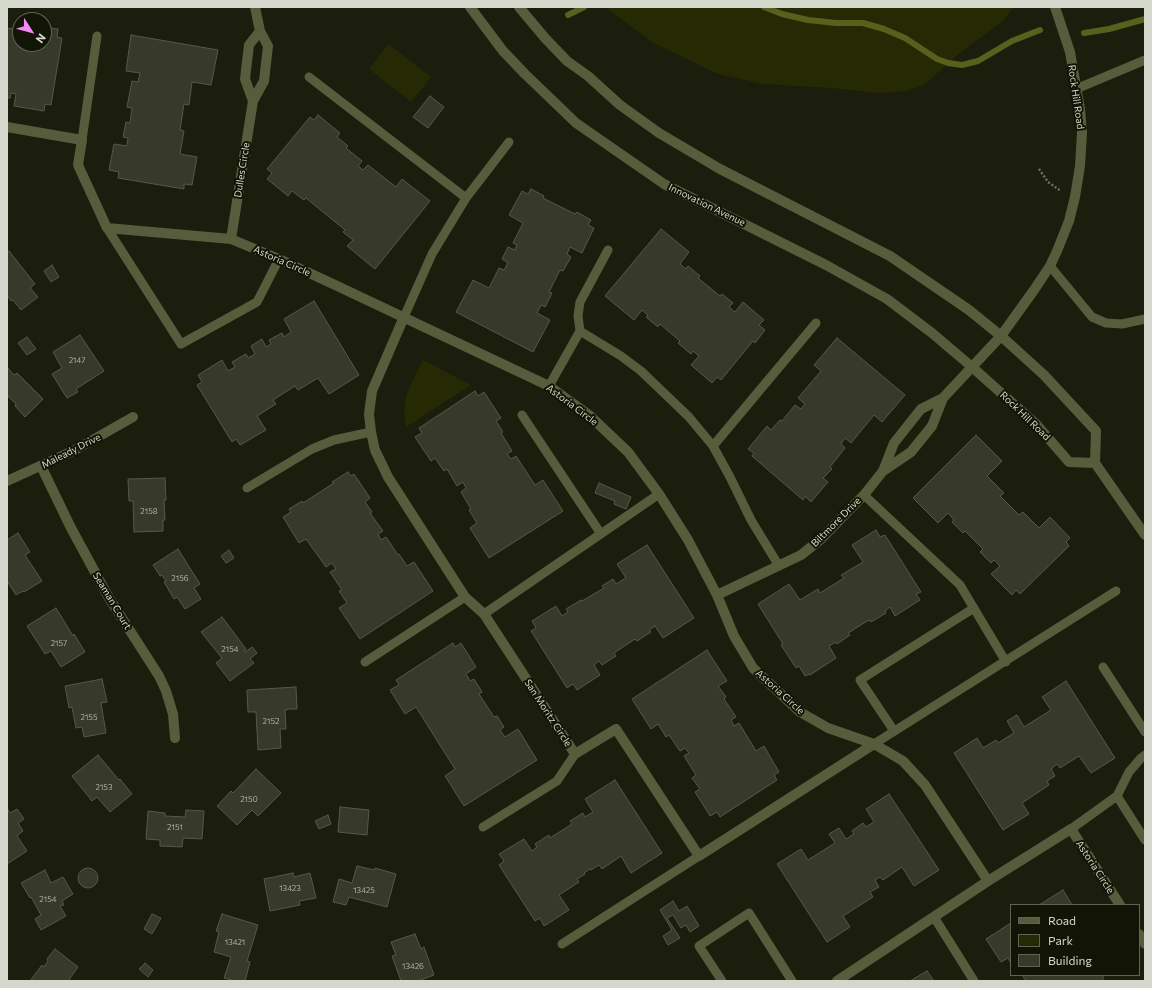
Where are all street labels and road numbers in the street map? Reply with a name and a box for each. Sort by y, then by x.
street label: Rock Hill Road [1066,64,1086,130]
street label: Dulles Circle [232,142,252,198]
street label: Innovation Avenue [667,181,747,229]
street label: Astoria Circle [252,243,312,279]
street label: Astoria Circle [544,382,600,428]
street label: Rock Hill Road [997,389,1053,443]
street label: Maleady Drive [39,431,103,471]
street label: Biltmore Drive [809,495,863,549]
street label: Seaman Court [90,570,134,632]
street label: Astoria Circle [753,667,807,717]
street label: San Moritz Circle [522,677,574,749]
street label: Astoria Circle [1073,838,1117,896]

